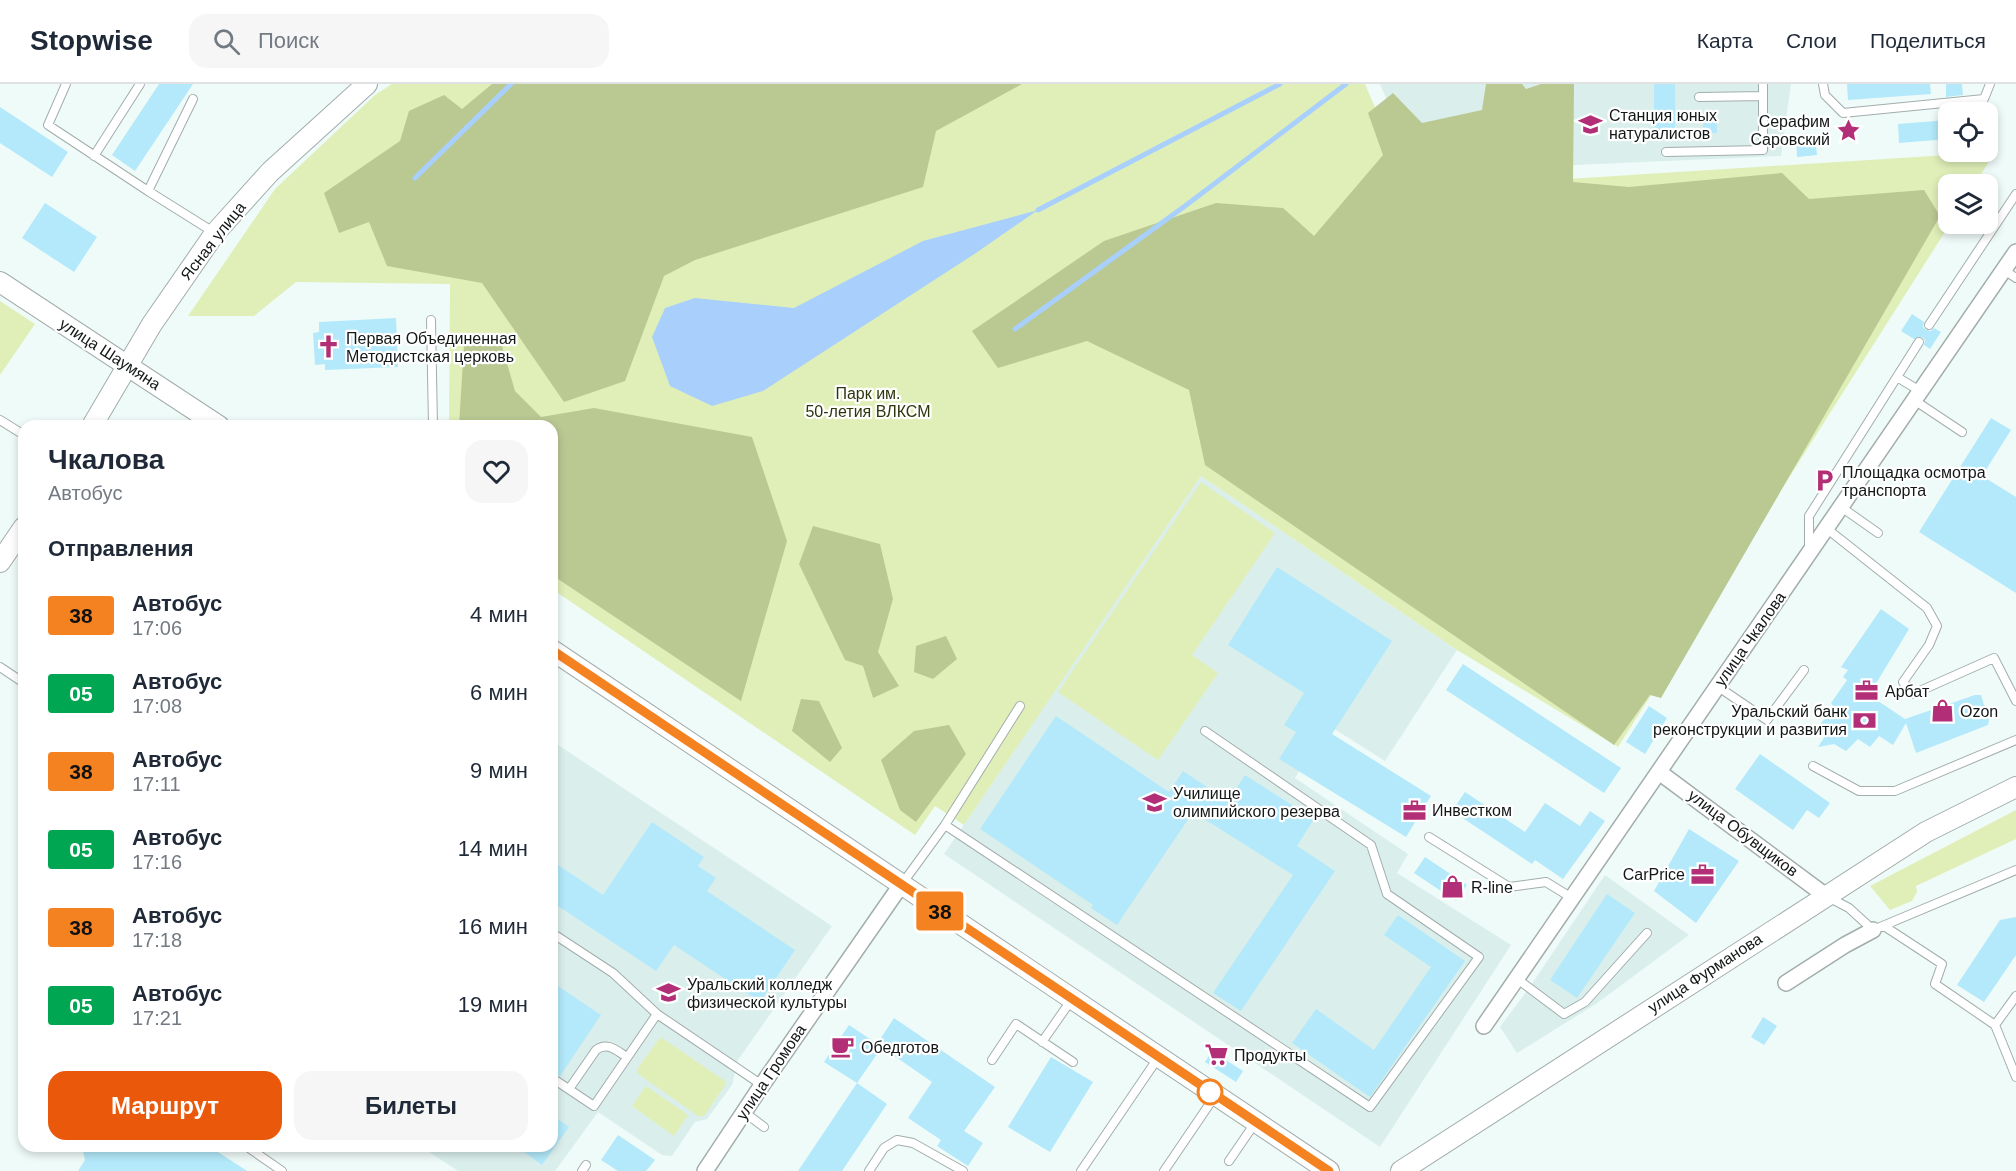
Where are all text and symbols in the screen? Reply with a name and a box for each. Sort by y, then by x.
search box [189,14,609,68]
text: Stopwise [30,25,153,56]
icon: search [210,25,243,58]
text: Поиск [258,28,319,53]
text: Карта [1697,29,1753,52]
text: Слои [1786,29,1837,52]
text: Поделиться [1870,29,1986,52]
map controls [1938,102,1998,234]
button: locate [1938,102,1998,162]
place label: Станция юных натуралистов [1609,107,1717,142]
school or university icon: Станция юных натуралистов [1578,111,1604,137]
place label: Серафим Саровский [1750,113,1830,148]
place icon: Серафим Саровский [1835,117,1861,143]
button: layers [1938,174,1998,234]
street label: Ясная улица [177,199,249,283]
street label: улица Шаумяна [56,315,164,393]
place label: Первая Объединенная Методистская церковь [346,330,517,365]
church icon: Первая Объединенная Методистская церковь [315,334,341,360]
park label: Парк им. 50-летия ВЛКСМ [805,385,931,420]
button: heart [465,440,528,503]
text: Чкалова [48,444,164,475]
place label: Площадка осмотра транспорта [1842,464,1986,499]
parking icon: Площадка осмотра транспорта [1811,468,1837,494]
text: Автобус [48,482,122,504]
text: Отправления [48,536,194,561]
street label: улица Чкалова [1711,589,1789,689]
text: Автобус [132,591,222,616]
text: 4 мин [470,602,528,627]
text: 38 [69,604,93,627]
text: 17:06 [132,617,182,639]
text: Автобус [132,669,222,694]
office icon: Арбат [1854,678,1880,704]
text: 6 мин [470,680,528,705]
text: 05 [69,682,93,705]
place label: Арбат [1885,683,1930,700]
text: 17:08 [132,695,182,717]
shop icon: Ozon [1929,698,1955,724]
place label: Уральский банк реконструкции и развития [1653,703,1848,738]
place label: Ozon [1960,703,1998,720]
bank icon: Уральский банк реконструкции и развития [1852,707,1878,733]
text: Автобус [132,747,222,772]
text: 9 мин [470,758,528,783]
text: 38 [69,760,93,783]
text: 17:11 [132,773,181,795]
place label: Училище олимпийского резерва [1173,785,1340,820]
street label: улица Обувщиков [1685,786,1801,880]
school or university icon: Училище олимпийского резерва [1142,789,1168,815]
office icon: Инвестком [1401,797,1427,823]
place label: Инвестком [1432,802,1512,819]
text: Автобус [132,825,222,850]
text: 14 мин [458,836,528,861]
text: 05 [69,838,93,861]
text: 17:16 [132,851,182,873]
office icon: CarPrice [1690,861,1716,887]
place label: CarPrice [1623,866,1685,883]
shop icon: R-line [1440,874,1466,900]
place label: R-line [1471,879,1513,896]
line badge: 38 [913,892,967,930]
text: 38 [928,900,952,923]
text: Автобус [132,903,222,928]
text: 16 мин [458,914,528,939]
text: 38 [69,916,93,939]
text: 17:18 [132,929,182,951]
street label: улица Фурманова [1645,930,1765,1016]
place label: Уральский колледж физической культуры [687,976,847,1011]
school or university icon: Уральский колледж физической культуры [656,980,682,1006]
text: Автобус [132,981,222,1006]
text: 19 мин [458,992,528,1017]
text: 05 [69,994,93,1017]
text: 17:21 [132,1007,182,1029]
street label: улица Громова [733,1021,809,1123]
cafe icon: Обедготов [830,1034,856,1060]
place label: Обедготов [861,1039,939,1056]
supermarket icon: Продукты [1203,1042,1229,1068]
place label: Продукты [1234,1047,1306,1064]
button: Маршрут [48,1071,282,1140]
button: Билеты [294,1071,528,1140]
unlabelled marker [1197,1079,1223,1105]

